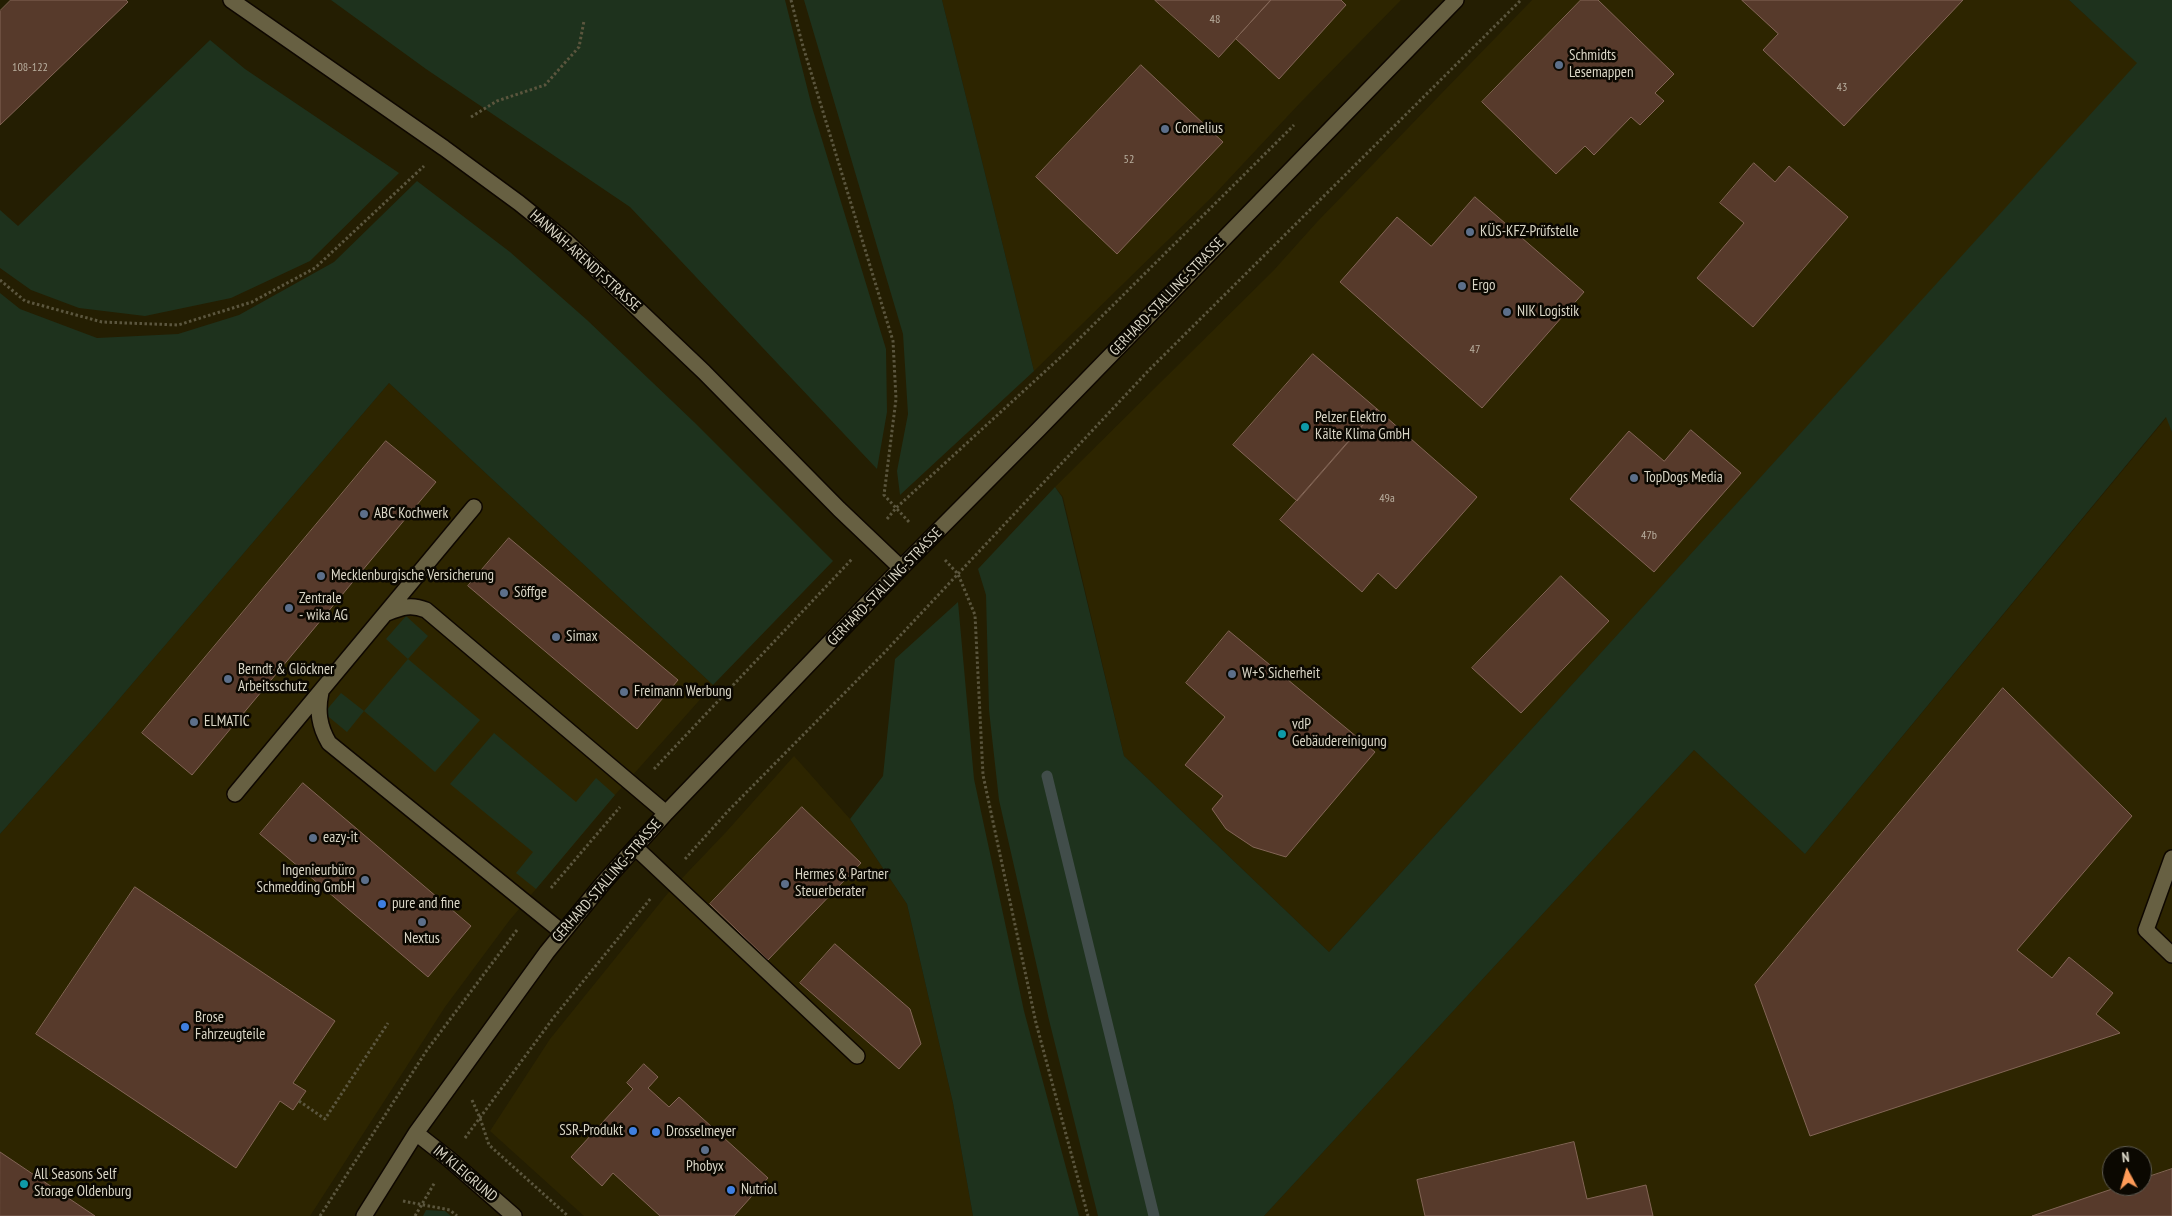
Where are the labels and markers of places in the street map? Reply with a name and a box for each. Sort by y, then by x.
place label: Schmidts Lesemappen [1569,47,1634,82]
marker: Schmidts Lesemappen [1553,59,1565,71]
place label: Cornelius [1175,120,1223,138]
marker: Cornelius [1159,123,1171,135]
place label: KÜS-KFZ-Prüfstelle [1480,223,1579,241]
marker: KÜS-KFZ-Prüfstelle [1464,226,1476,238]
place label: Ergo [1472,277,1496,295]
marker: Ergo [1456,280,1468,292]
place label: NIK Logistik [1517,303,1579,321]
marker: NIK Logistik [1501,306,1513,318]
place label: Pelzer Elektro Kälte Klima GmbH [1315,409,1410,444]
marker: Pelzer Elektro Kälte Klima GmbH [1299,421,1311,433]
place label: TopDogs Media [1644,469,1723,487]
marker: TopDogs Media [1628,472,1640,484]
place label: ABC Kochwerk [374,505,448,523]
marker: ABC Kochwerk [358,508,370,520]
place label: Mecklenburgische Versicherung [331,567,494,585]
marker: Mecklenburgische Versicherung [315,570,327,582]
place label: Söffge [514,584,547,602]
marker: Söffge [498,587,510,599]
place label: Zentrale - wika AG [299,590,348,625]
marker: Zentrale - wika AG [283,602,295,614]
place label: Simax [566,628,598,646]
marker: Simax [550,631,562,643]
place label: Berndt & Glöckner Arbeitsschutz [238,661,334,696]
place label: W+S Sicherheit [1242,665,1320,683]
marker: W+S Sicherheit [1226,668,1238,680]
marker: Berndt & Glöckner Arbeitsschutz [222,673,234,685]
place label: Freimann Werbung [634,683,732,701]
marker: Freimann Werbung [618,686,630,698]
place label: ELMATIC [204,713,250,731]
marker: ELMATIC [188,716,200,728]
place label: vdP Gebäudereinigung [1292,716,1387,751]
marker: vdP Gebäudereinigung [1276,728,1288,740]
place label: eazy-it [323,829,358,847]
marker: eazy-it [307,832,319,844]
place label: Ingenieurbüro Schmedding GmbH [256,862,355,897]
place label: Hermes & Partner Steuerberater [795,866,888,901]
marker: Ingenieurbüro Schmedding GmbH [359,874,371,886]
marker: Hermes & Partner Steuerberater [779,878,791,890]
place label: pure and fine [392,895,460,913]
marker: pure and fine [376,898,388,910]
marker: Nextus [416,916,428,928]
place label: Nextus [404,930,440,948]
place label: Brose Fahrzeugteile [195,1009,265,1044]
marker: Brose Fahrzeugteile [179,1021,191,1033]
place label: SSR-Produkt [559,1122,623,1140]
place label: Drosselmeyer [666,1123,736,1141]
marker: SSR-Produkt [627,1125,639,1137]
marker: Drosselmeyer [650,1126,662,1138]
marker: Phobyx [699,1144,711,1156]
place label: Phobyx [686,1158,724,1176]
place label: All Seasons Self Storage Oldenburg [34,1166,131,1201]
marker: All Seasons Self Storage Oldenburg [18,1178,30,1190]
place label: Nutriol [741,1181,777,1199]
marker: Nutriol [725,1184,737,1196]

